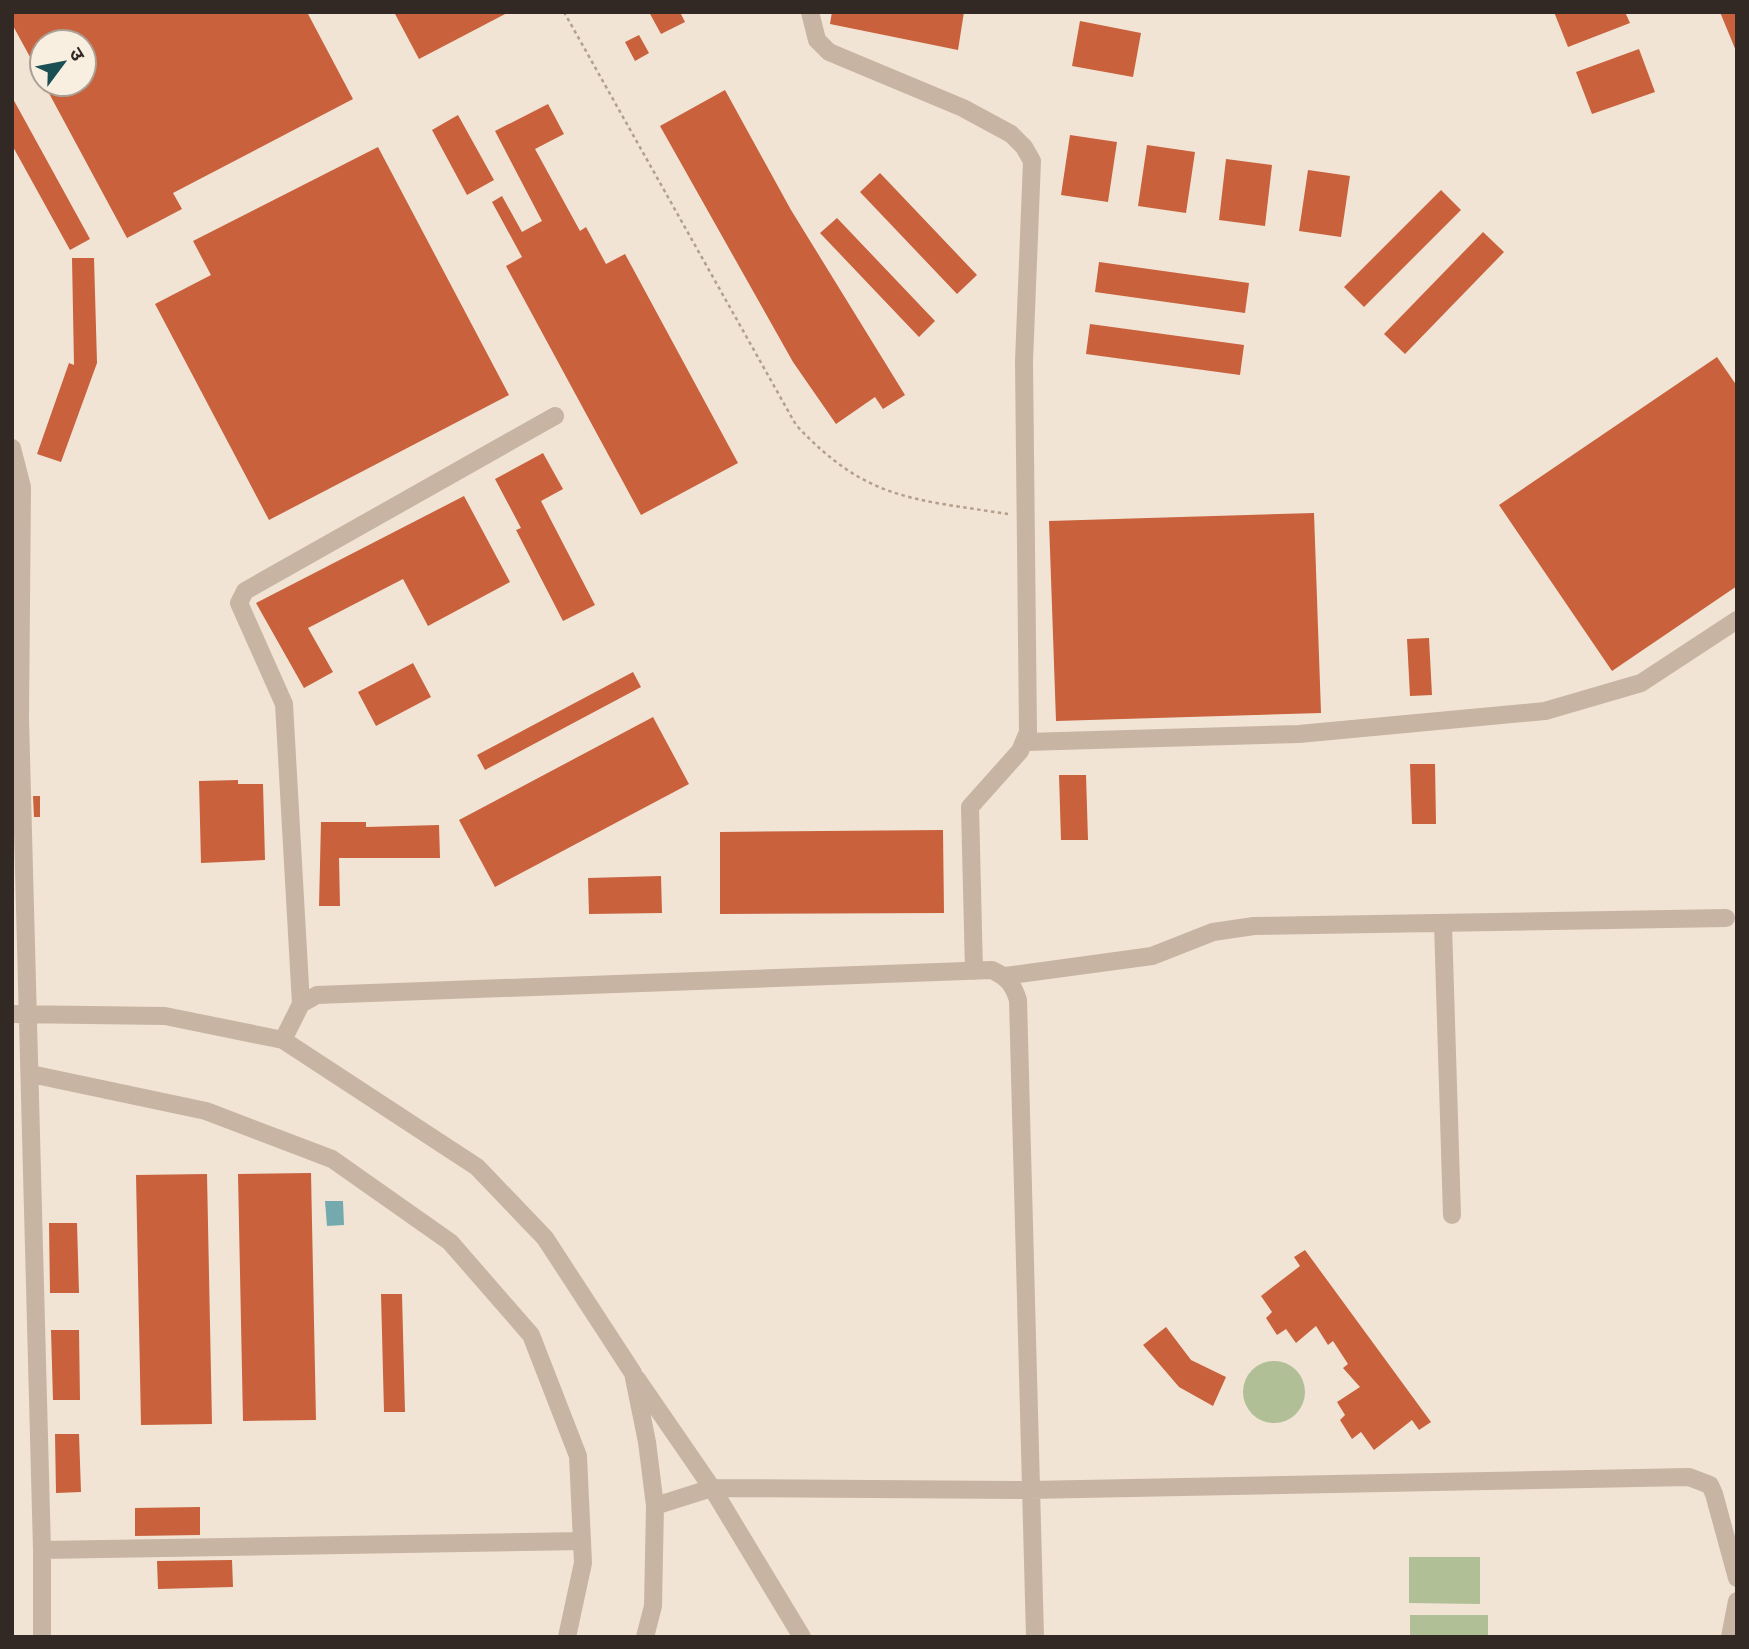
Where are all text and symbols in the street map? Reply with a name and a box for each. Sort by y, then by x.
north arrow [28,28,98,98]
text: उ [64,43,90,66]

